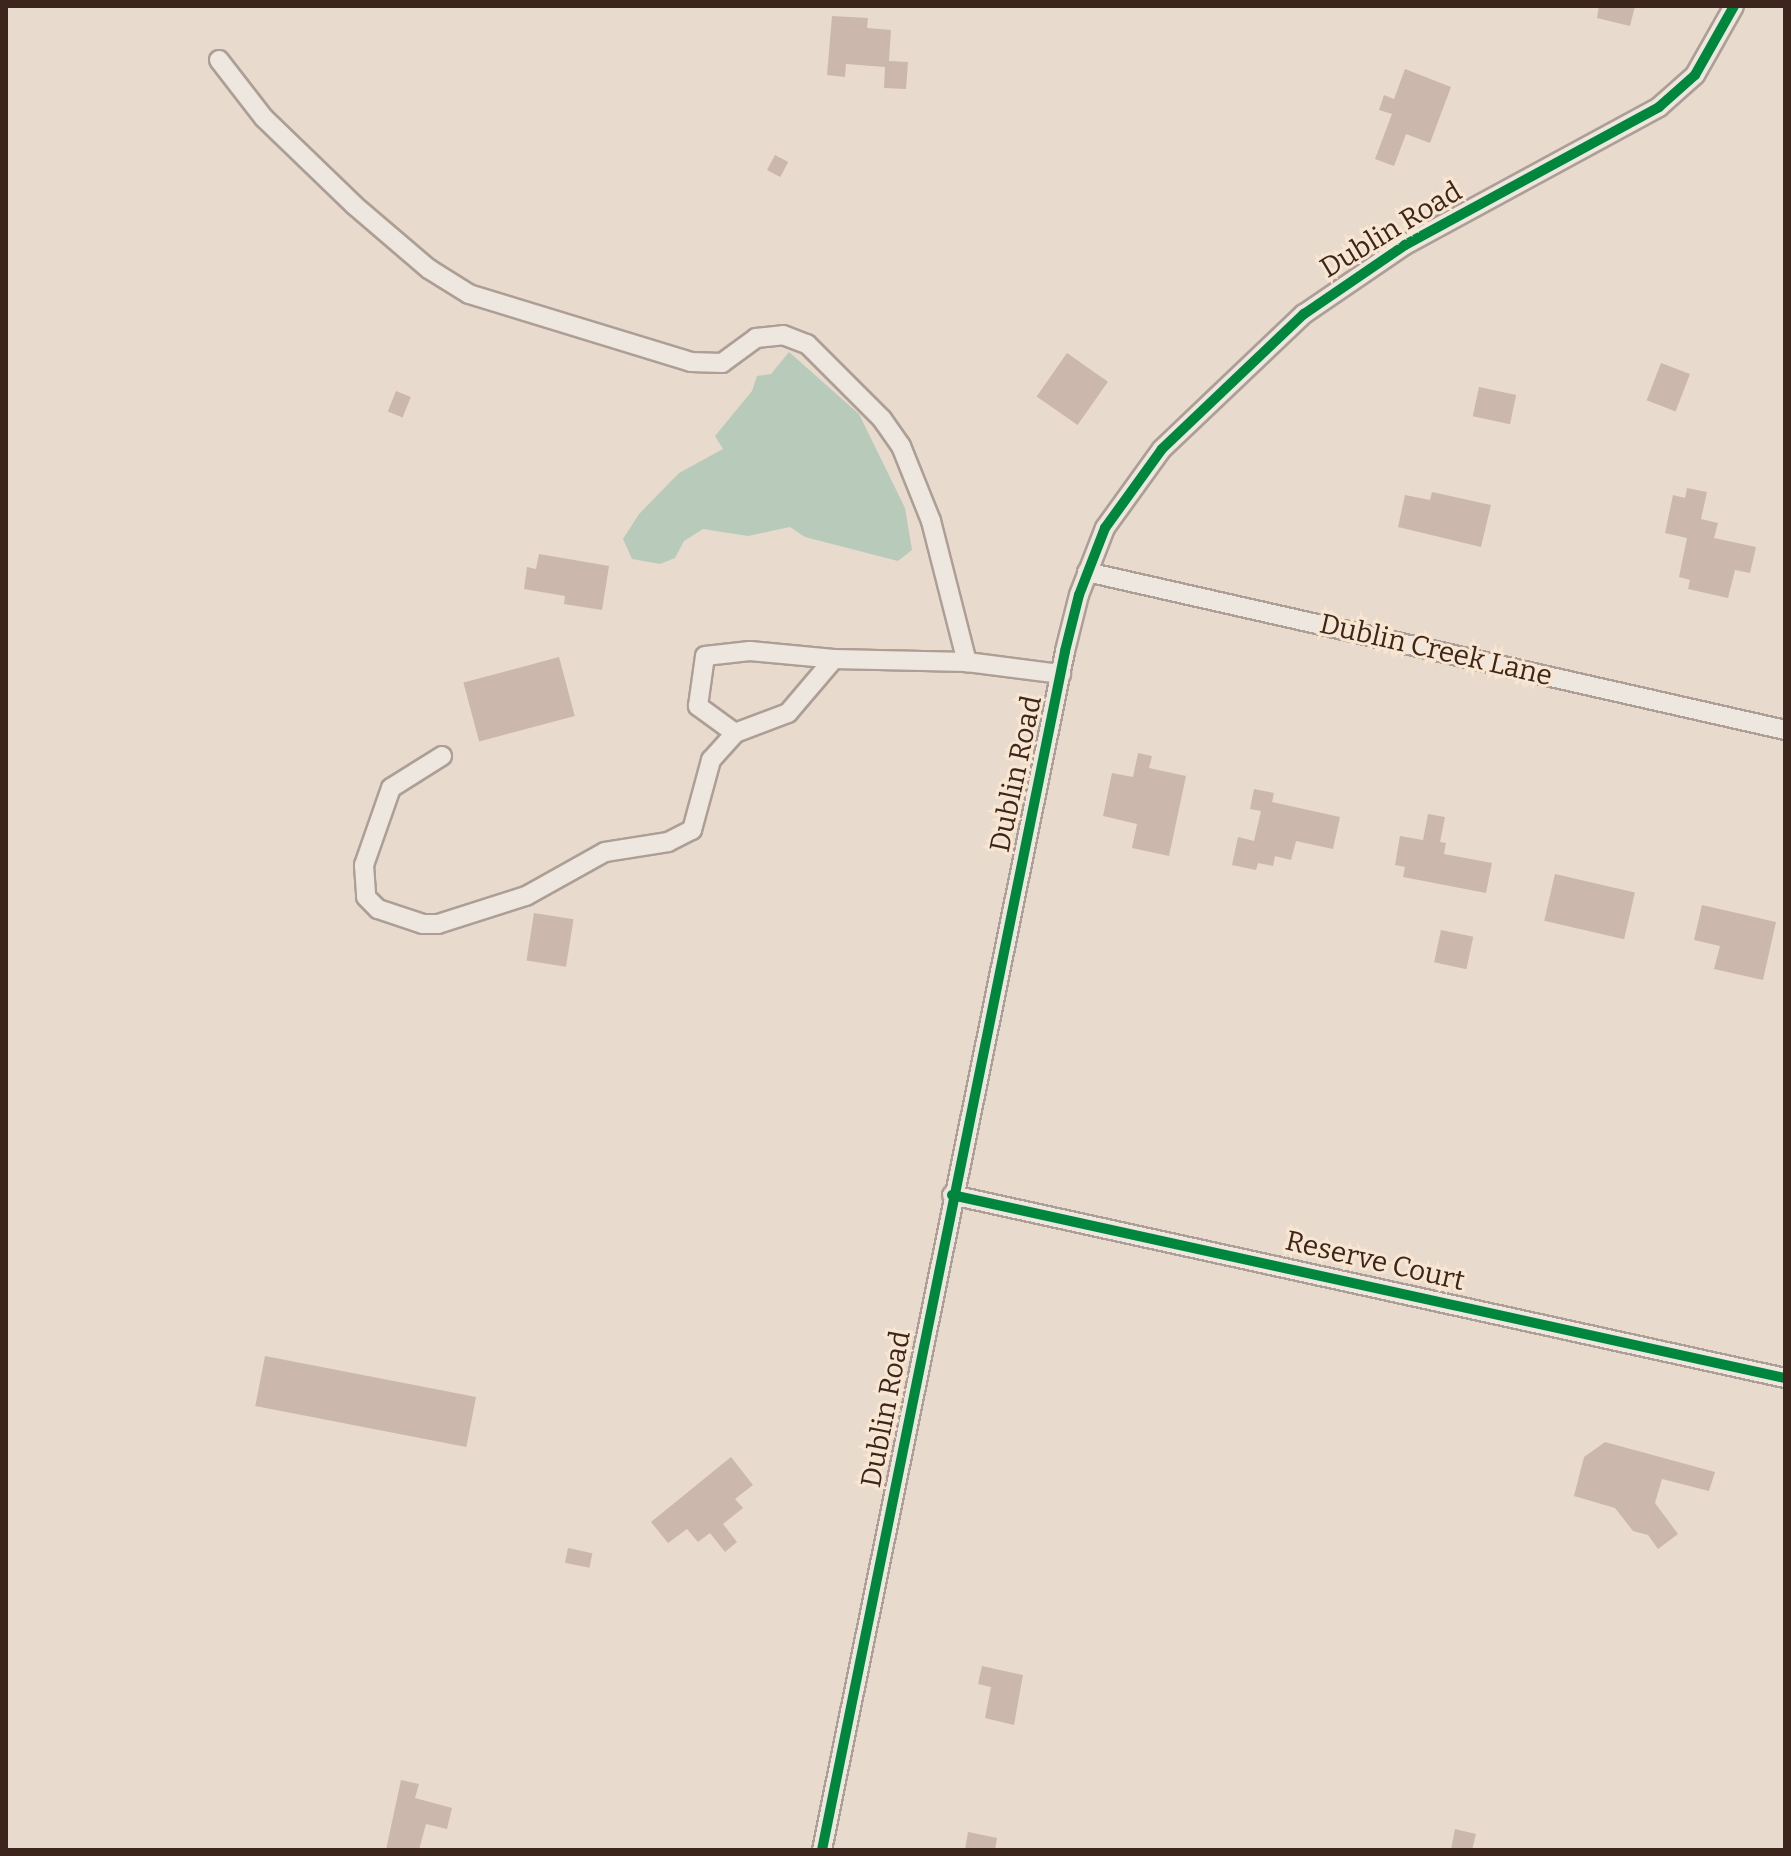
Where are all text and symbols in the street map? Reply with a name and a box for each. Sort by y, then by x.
street label: Dublin Road [1314,175,1468,285]
street label: Dublin Creek Lane [1316,607,1556,693]
street label: Dublin Road [983,693,1049,855]
street label: Reserve Court [1282,1224,1468,1298]
street label: Dublin Road [854,1328,918,1490]

